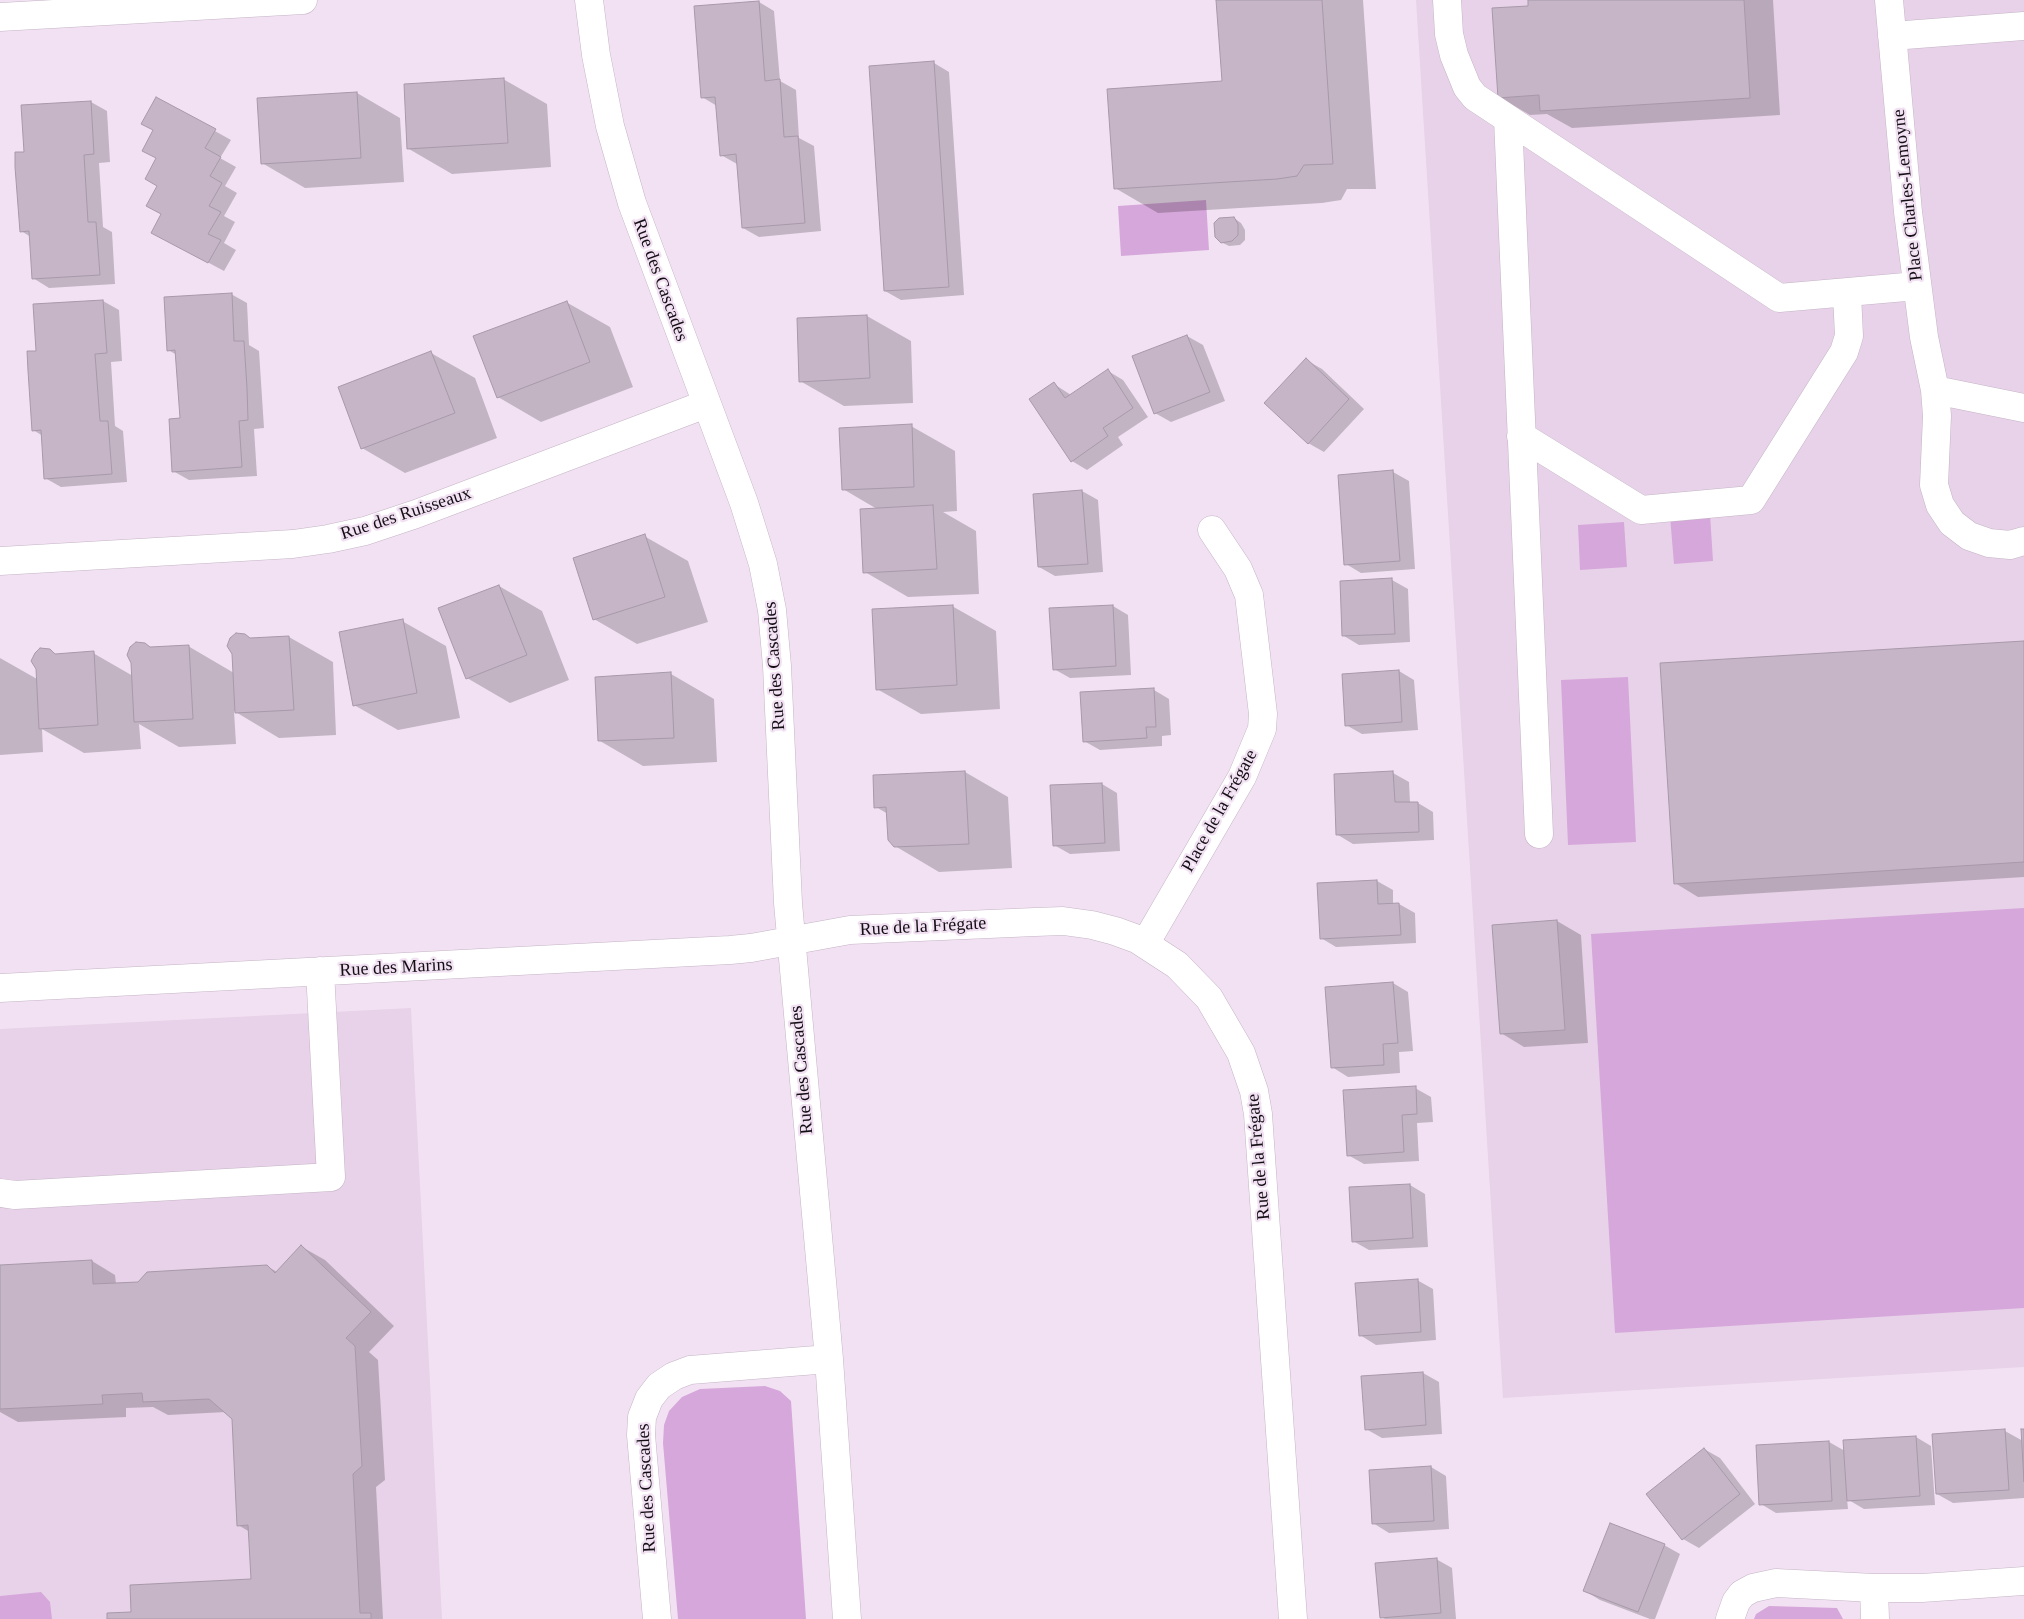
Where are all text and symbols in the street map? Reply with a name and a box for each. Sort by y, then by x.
street label: Place Charles-Lemoyne [1888,108,1928,282]
street label: Rue des Cascades [628,216,692,344]
street label: Rue des Ruisseaux [338,483,474,545]
street label: Rue des Cascades [760,601,790,731]
street label: Place de la Frégate [1177,746,1263,876]
street label: Rue de la Frégate [859,913,987,941]
street label: Rue des Marins [339,954,453,982]
street label: Rue des Cascades [786,1005,818,1135]
street label: Rue de la Frégate [1243,1093,1275,1221]
street label: Rue des Cascades [633,1423,661,1553]

